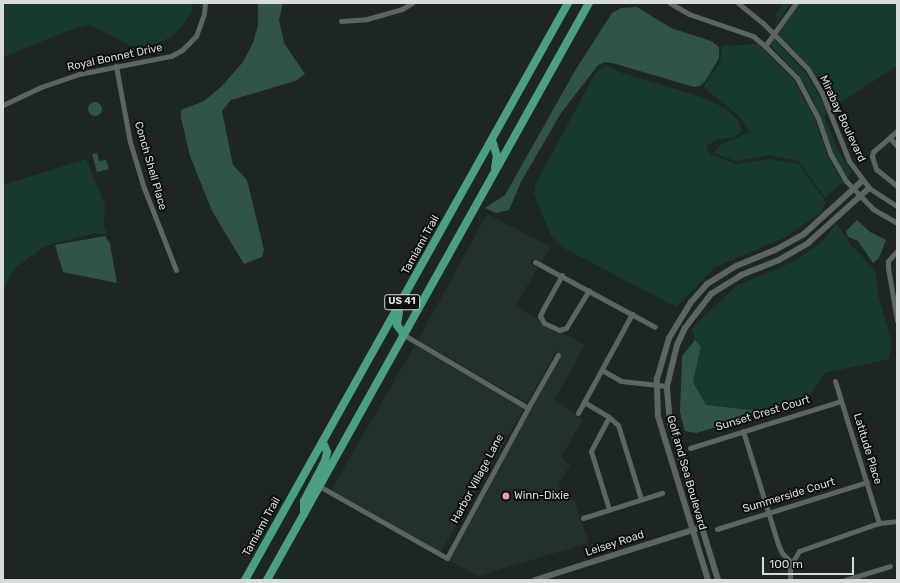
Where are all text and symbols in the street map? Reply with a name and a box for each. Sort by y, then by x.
street label: Royal Bonnet Drive [66,41,164,75]
street label: Mirabay Boulevard [816,73,868,165]
street label: Conch Shell Place [131,120,169,212]
street label: Tamiami Trail [399,213,443,277]
road number: US 41 [384,294,420,310]
street label: Sunset Crest Court [714,393,812,435]
street label: Latitude Place [850,412,884,486]
street label: Golf and Sea Boulevard [663,414,709,532]
street label: Harbor Village Lane [449,432,507,526]
street label: Summerside Court [741,476,837,516]
place label: Winn-Dixie [514,489,569,503]
marker: Winn-Dixie [501,491,511,501]
street label: Tamiami Trail [240,495,284,559]
street label: Leisey Road [584,528,646,560]
scale bar [764,549,856,575]
text: 100 m [769,557,803,571]

